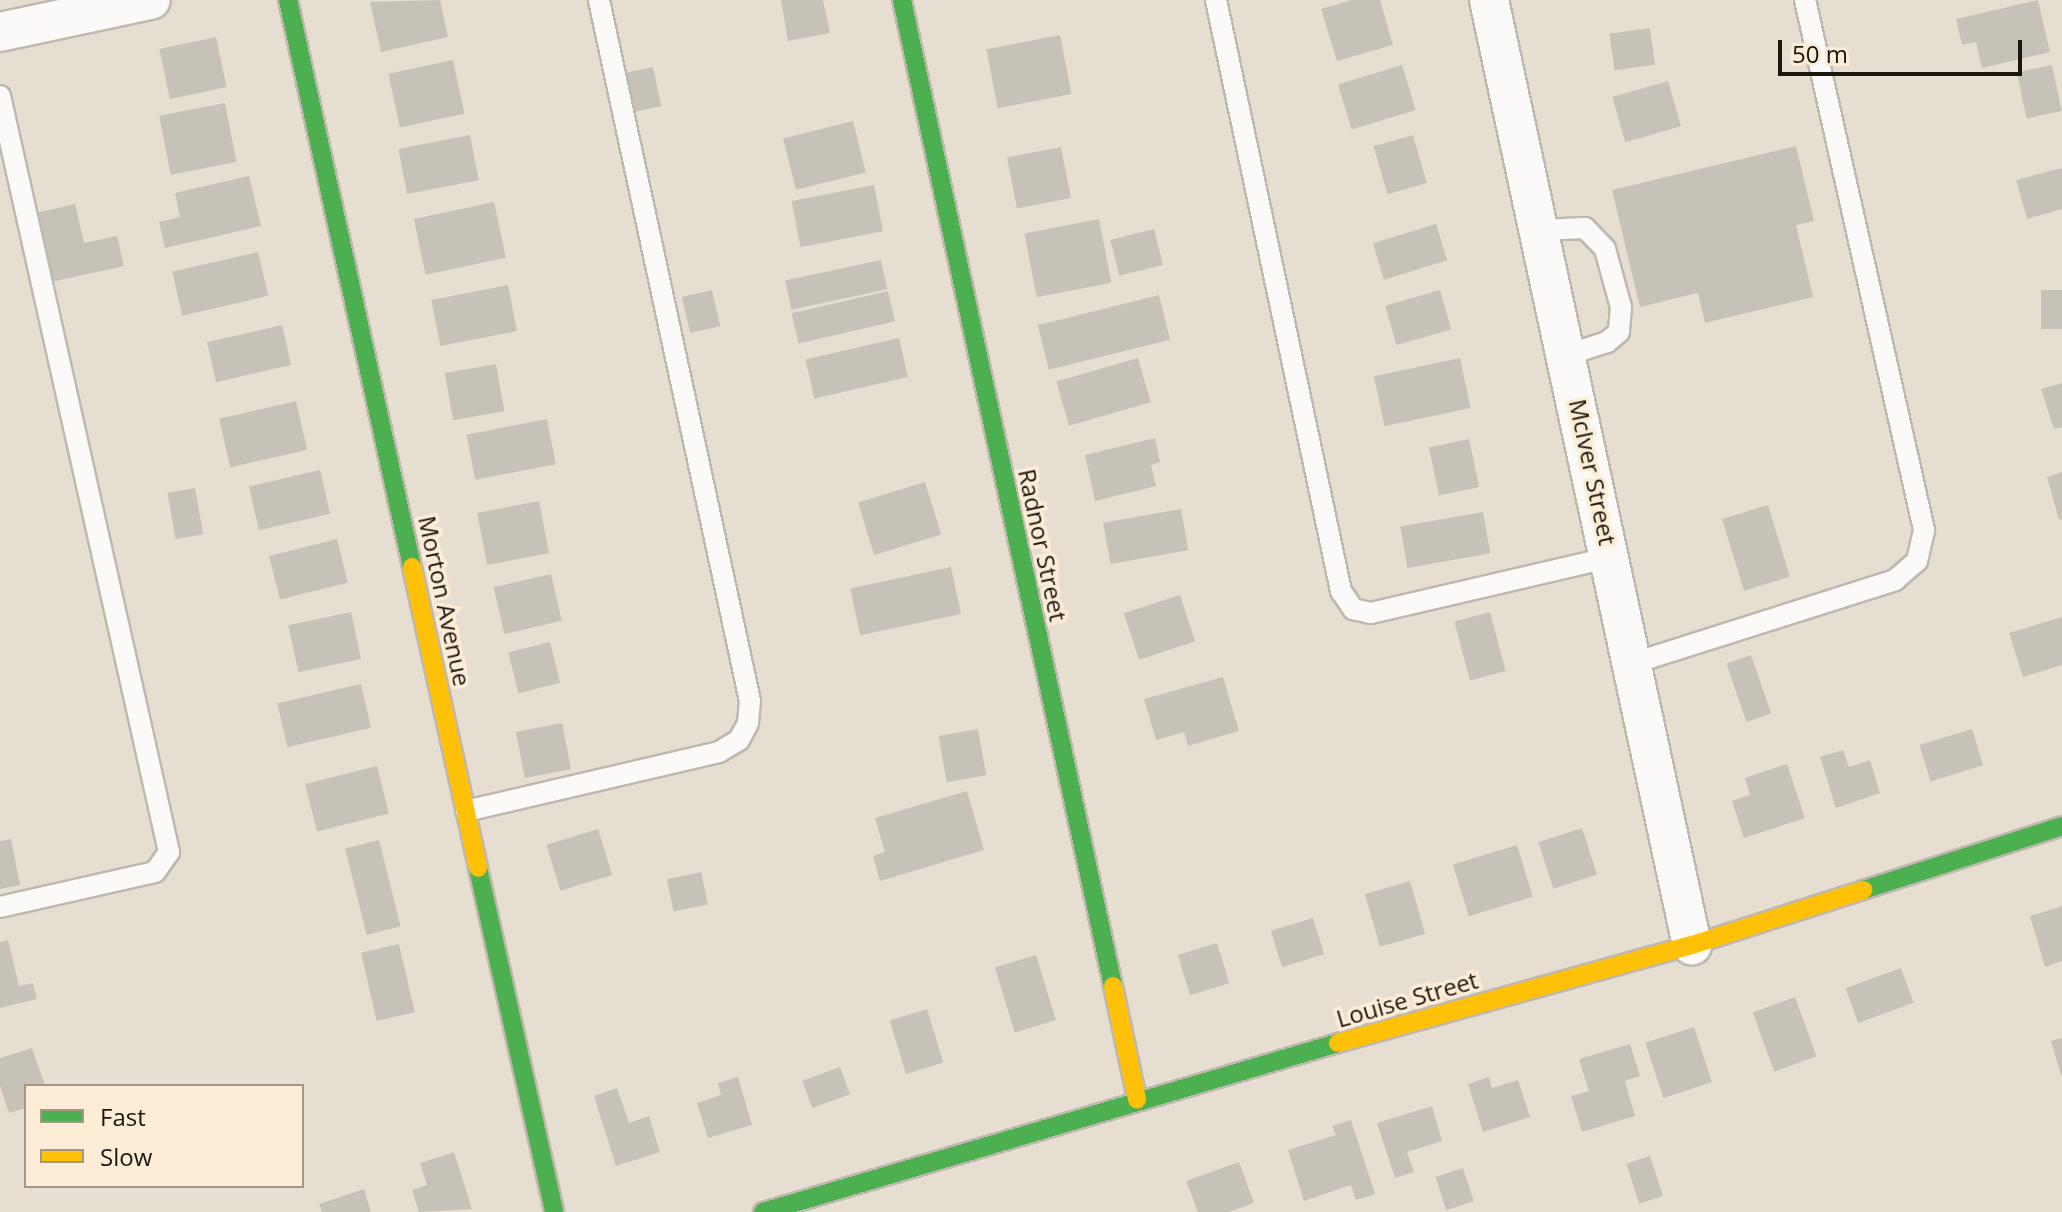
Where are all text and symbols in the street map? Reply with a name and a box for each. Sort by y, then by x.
scale bar [1782,24,2026,74]
text: 50 m [1792,37,1848,70]
street label: McIver Street [1563,396,1623,548]
street label: Radnor Street [1013,466,1073,624]
street label: Morton Avenue [413,513,477,689]
street label: Louise Street [1333,965,1481,1033]
legend [24,1084,304,1188]
text: Fast [100,1100,146,1133]
text: Slow [100,1140,152,1173]

